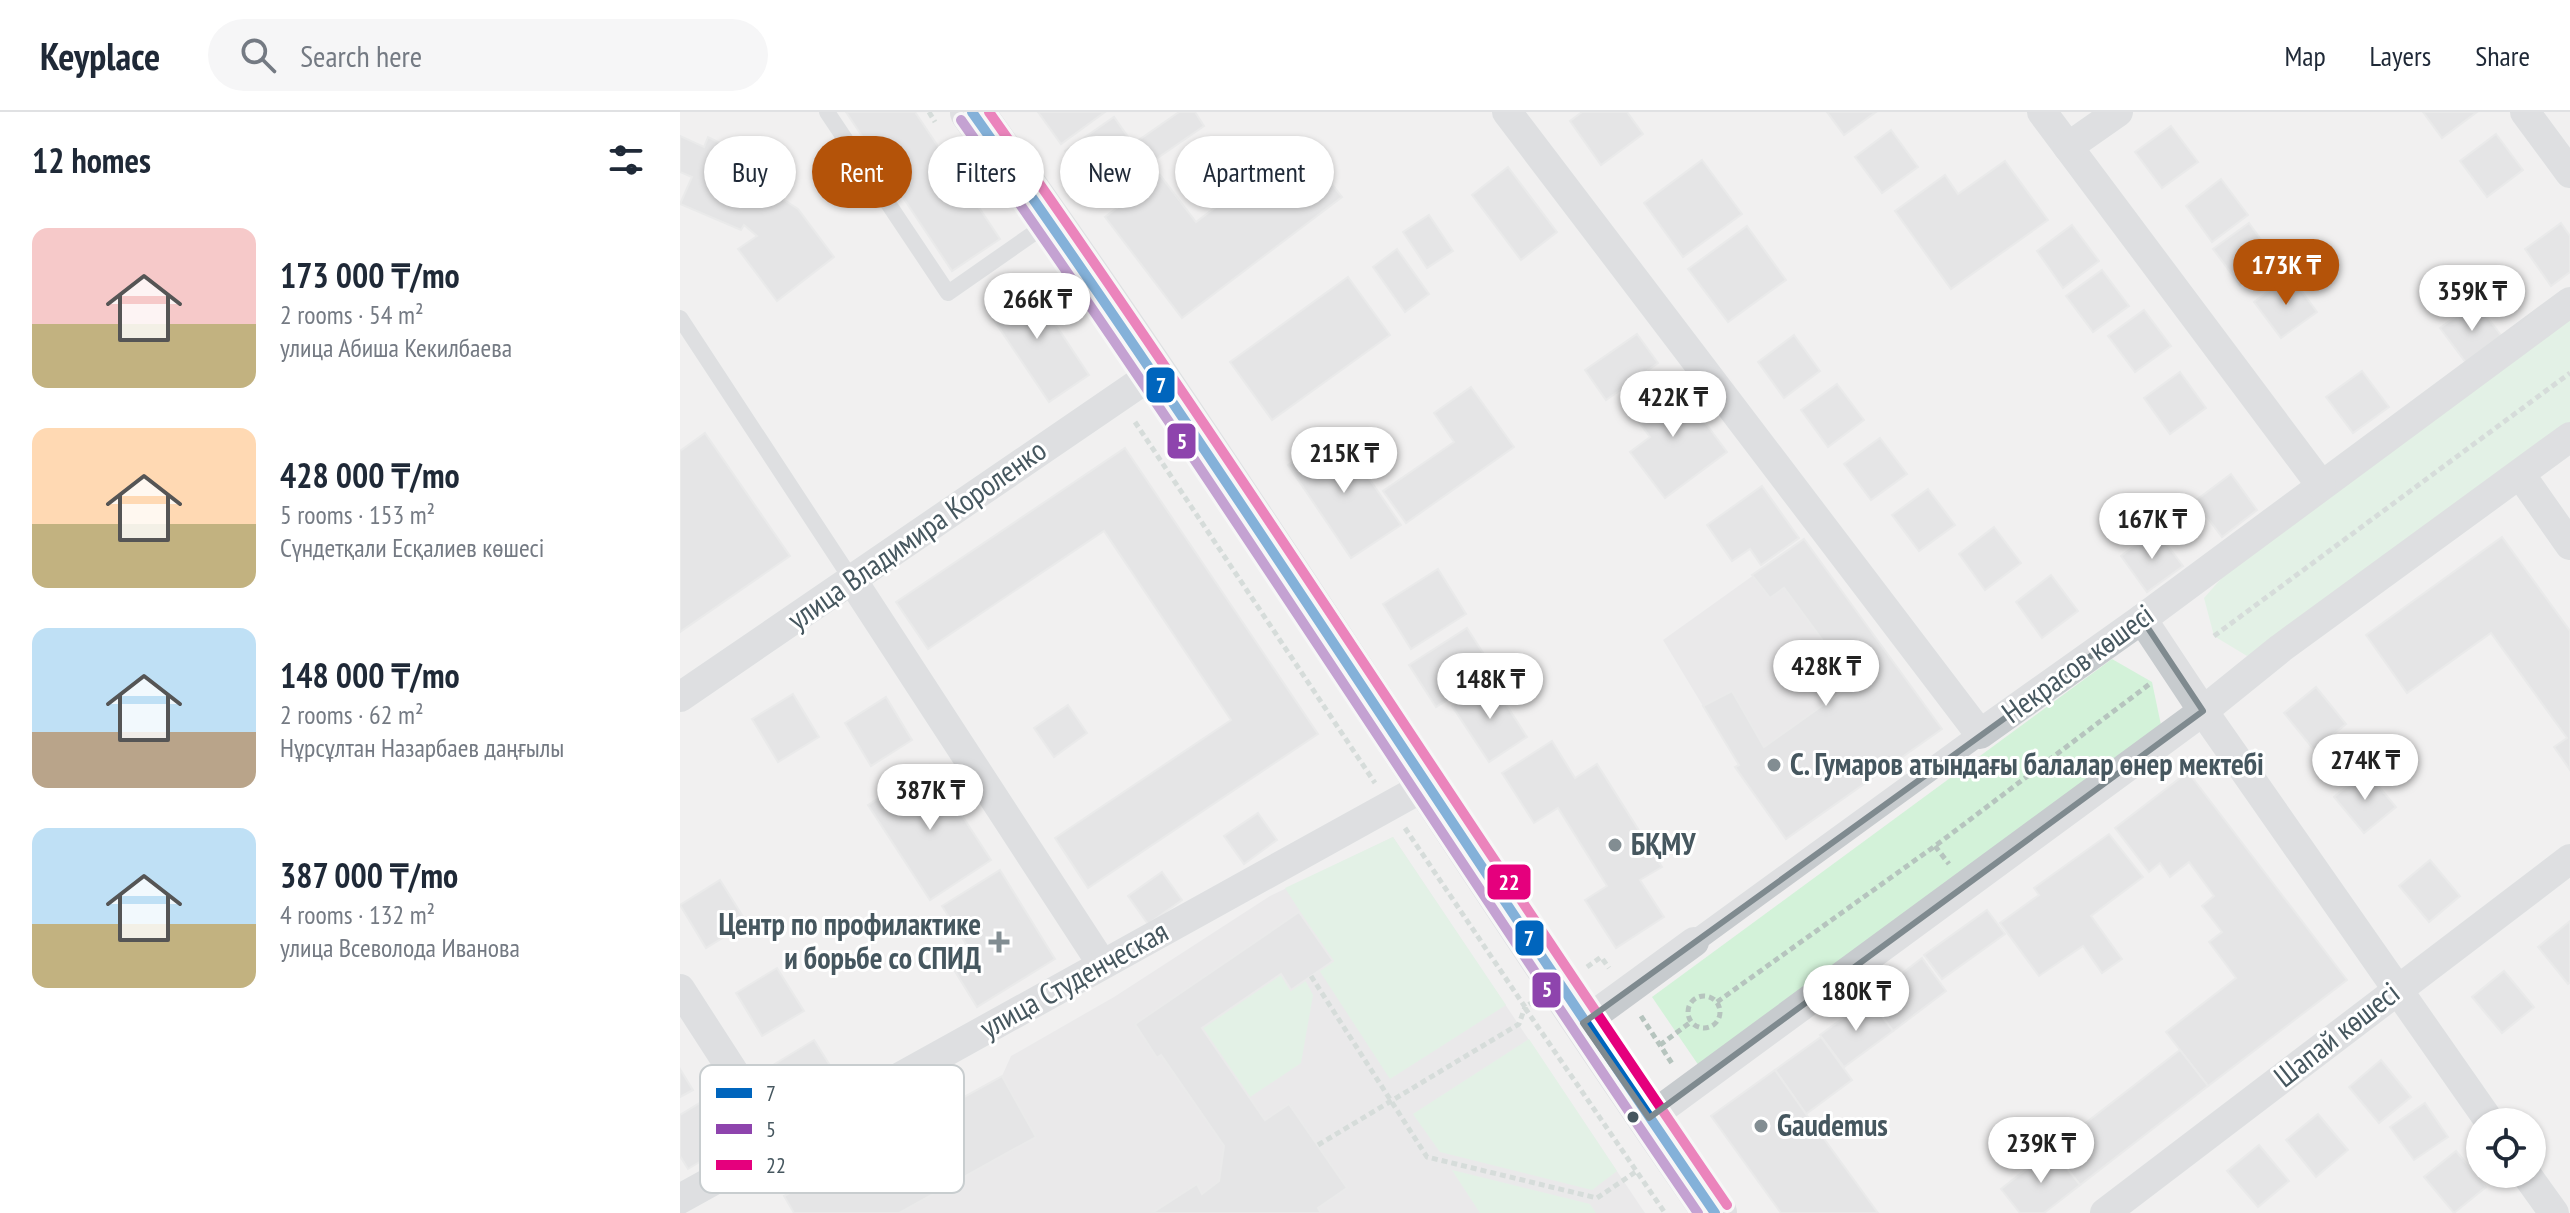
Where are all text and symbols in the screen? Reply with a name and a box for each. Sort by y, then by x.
search box [208,19,768,91]
text: Keyplace [40,31,160,80]
icon: search [236,33,280,77]
text: Search here [300,36,422,75]
text: Map [2284,37,2326,74]
text: Layers [2370,37,2431,74]
text: Share [2475,37,2530,74]
chip: Buy [704,136,796,208]
chip: Rent [812,136,912,208]
chip: Filters [928,136,1044,208]
chip: New [1060,136,1159,208]
chip: Apartment [1175,136,1334,208]
text: 12 homes [32,138,151,182]
icon: filters [604,138,648,182]
pin: 173K ₸ [2221,239,2351,307]
text: 173K ₸ [2251,248,2321,281]
text: 173 000 ₸/mo [280,253,460,297]
icon: home [96,260,192,356]
pin: 359K ₸ [2407,265,2537,333]
pin: 266K ₸ [972,273,1102,341]
text: 359K ₸ [2437,274,2507,307]
text: 266K ₸ [1002,282,1072,315]
text: 2 rooms · 54 m² [280,298,424,331]
text: улица Абиша Кекилбаева [280,331,512,364]
line badge: 7 [1145,366,1176,404]
text: 7 [1156,371,1166,399]
pin: 422K ₸ [1608,371,1738,439]
text: 422K ₸ [1638,380,1708,413]
line badge: 5 [1166,422,1197,460]
text: 5 [1177,427,1187,455]
pin: 215K ₸ [1279,427,1409,495]
street label: улица Владимира Короленко [779,430,1053,638]
text: 215K ₸ [1309,436,1379,469]
text: 428 000 ₸/mo [280,453,460,497]
icon: home [96,460,192,556]
pin: 167K ₸ [2087,493,2217,561]
text: 5 rooms · 153 m² [280,498,435,531]
text: 167K ₸ [2117,502,2187,535]
text: Сүндетқали Есқалиев көшесі [280,531,544,564]
street label: Некрасов көшесі [1994,595,2161,731]
pin: 428K ₸ [1761,640,1891,708]
text: 428K ₸ [1791,649,1861,682]
text: 148 000 ₸/mo [280,653,460,697]
pin: 148K ₸ [1425,653,1555,721]
icon: home [96,660,192,756]
text: 148K ₸ [1455,662,1525,695]
text: 2 rooms · 62 m² [280,698,424,731]
text: Нұрсұлтан Назарбаев даңғылы [280,731,564,764]
pin: 274K ₸ [2300,734,2430,802]
text: 274K ₸ [2330,743,2400,776]
place label: С. Гумаров атындағы балалар өнер мектебі [1790,744,2264,783]
marker: С. Гумаров атындағы балалар өнер мектебі [1765,756,1783,774]
pin: 387K ₸ [865,764,995,832]
text: 387K ₸ [895,773,965,806]
place label: БҚМУ [1631,824,1696,863]
marker: БҚМУ [1606,836,1624,854]
text: 387 000 ₸/mo [280,853,458,897]
icon: home [96,860,192,956]
line badge: 22 [1486,863,1532,901]
text: 22 [1498,868,1520,896]
text: 4 rooms · 132 m² [280,898,435,931]
place label: Центр по профилактике и борьбе со СПИД [718,904,981,977]
street label: улица Студенческая [972,911,1174,1046]
line badge: 7 [1514,919,1545,957]
text: 7 [1524,924,1534,952]
text: улица Всеволода Иванова [280,931,520,964]
marker: Центр по профилактике и борьбе со СПИД [988,931,1010,953]
pin: 180K ₸ [1791,965,1921,1033]
line badge: 5 [1531,971,1562,1009]
street label: Шапай көшесі [2265,973,2407,1095]
text: 180K ₸ [1821,974,1891,1007]
text: 5 [1542,975,1552,1003]
legend [700,1065,964,1193]
text: 7 [766,1079,776,1107]
place label: Gaudemus [1777,1105,1888,1144]
map controls [2466,1108,2546,1188]
button: locate [2466,1108,2546,1188]
unlabelled marker [1625,1109,1641,1125]
text: 5 [766,1115,776,1143]
marker: Gaudemus [1752,1117,1770,1135]
pin: 239K ₸ [1976,1117,2106,1185]
text: 239K ₸ [2006,1126,2076,1159]
text: 22 [766,1151,786,1179]

